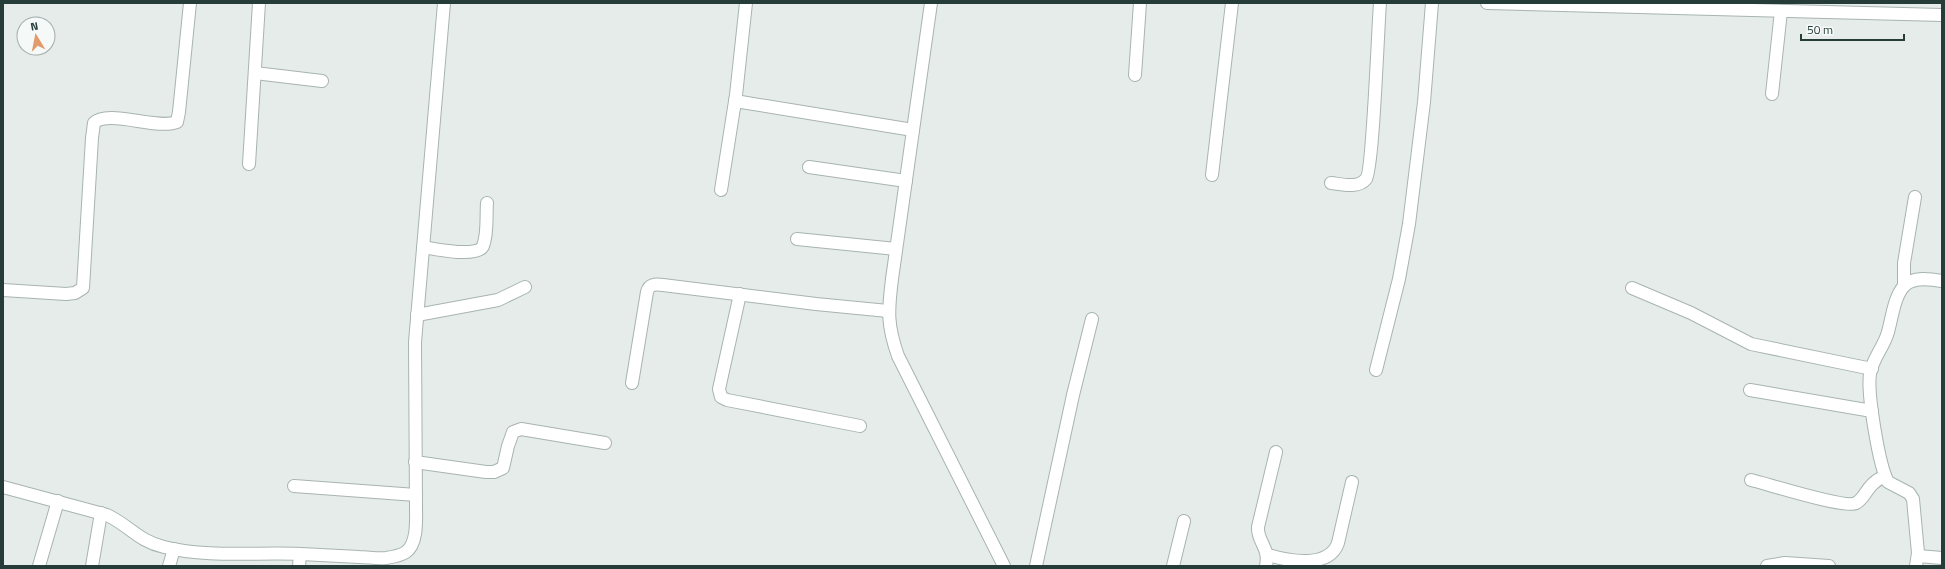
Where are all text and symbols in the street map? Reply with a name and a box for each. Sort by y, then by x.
north arrow [16,16,56,56]
scale bar [1801,16,1904,42]
text: N [29,18,39,35]
text: 50 m [1807,20,1833,39]

